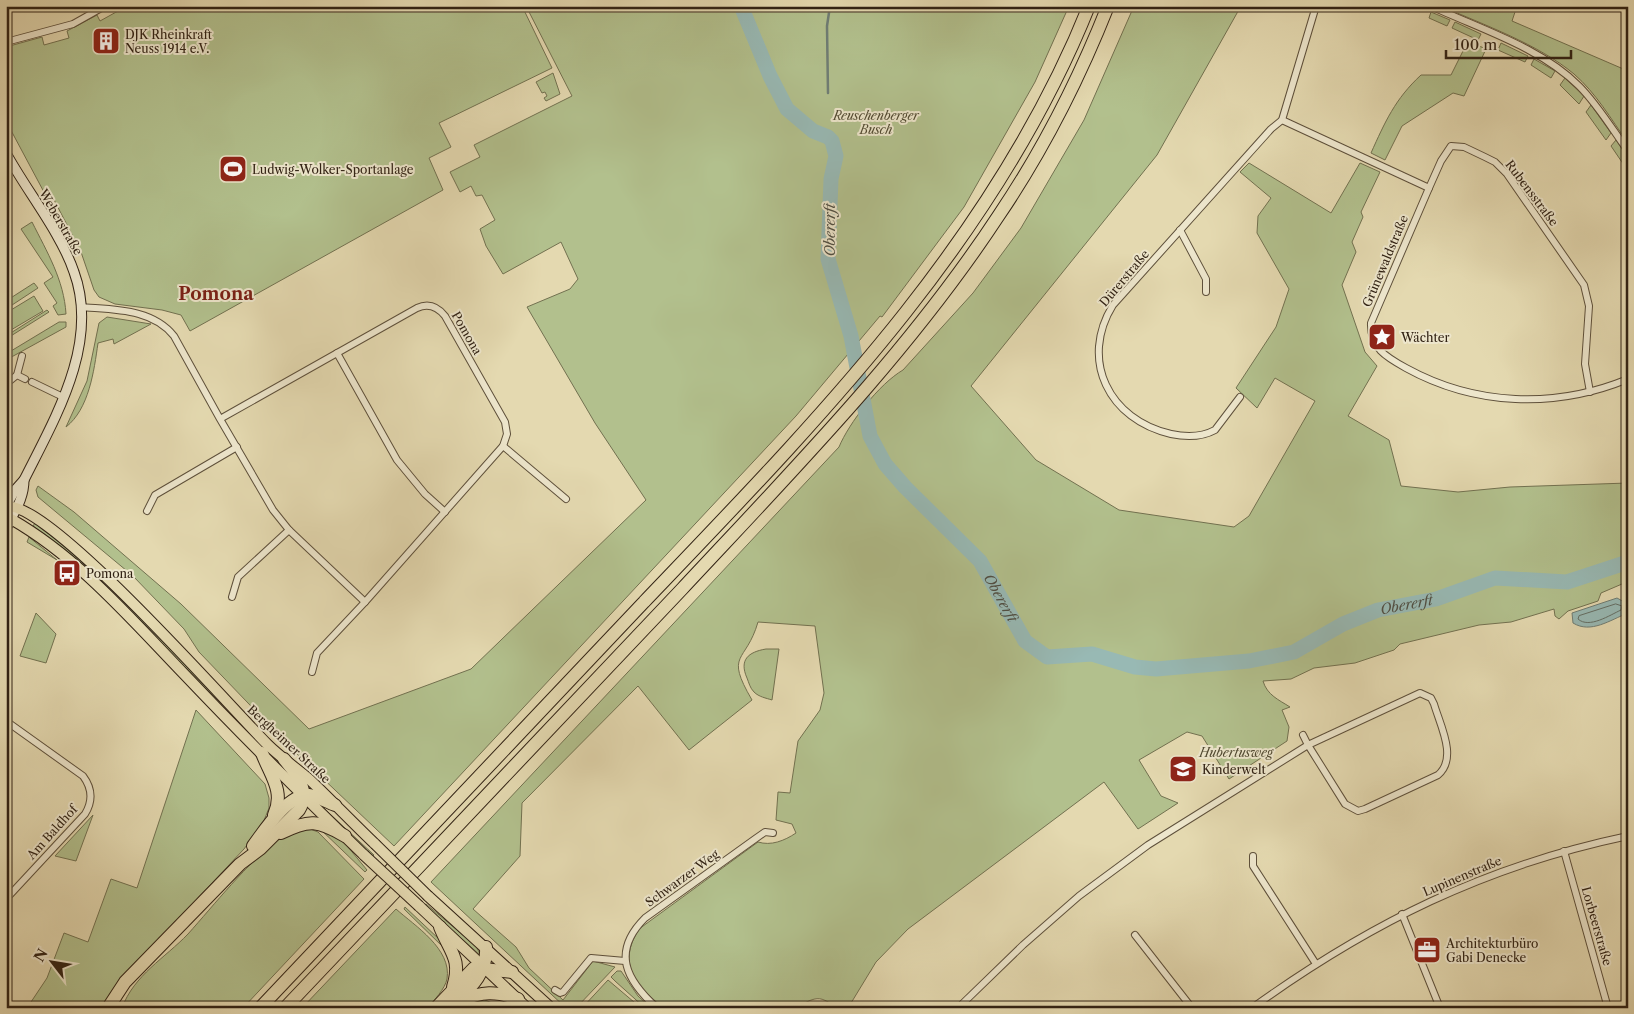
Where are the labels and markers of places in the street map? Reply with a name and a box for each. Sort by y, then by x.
building icon: DJK Rheinkraft Neuss 1914 e.V. [91,26,121,56]
place label: DJK Rheinkraft Neuss 1914 e.V. [125,27,213,56]
sports icon: Ludwig-Wolker-Sportanlage [218,154,248,184]
place label: Ludwig-Wolker-Sportanlage [252,162,414,177]
place icon: Wächter [1367,322,1397,352]
place label: Wächter [1400,330,1449,345]
bus stop icon: Pomona [52,558,82,588]
place label: Pomona [86,566,134,581]
school or university icon: Kinderwelt [1168,754,1198,784]
place label: Kinderwelt [1202,762,1266,777]
office icon: Architekturbüro Gabi Denecke [1412,935,1442,965]
place label: Architekturbüro Gabi Denecke [1445,936,1538,965]

